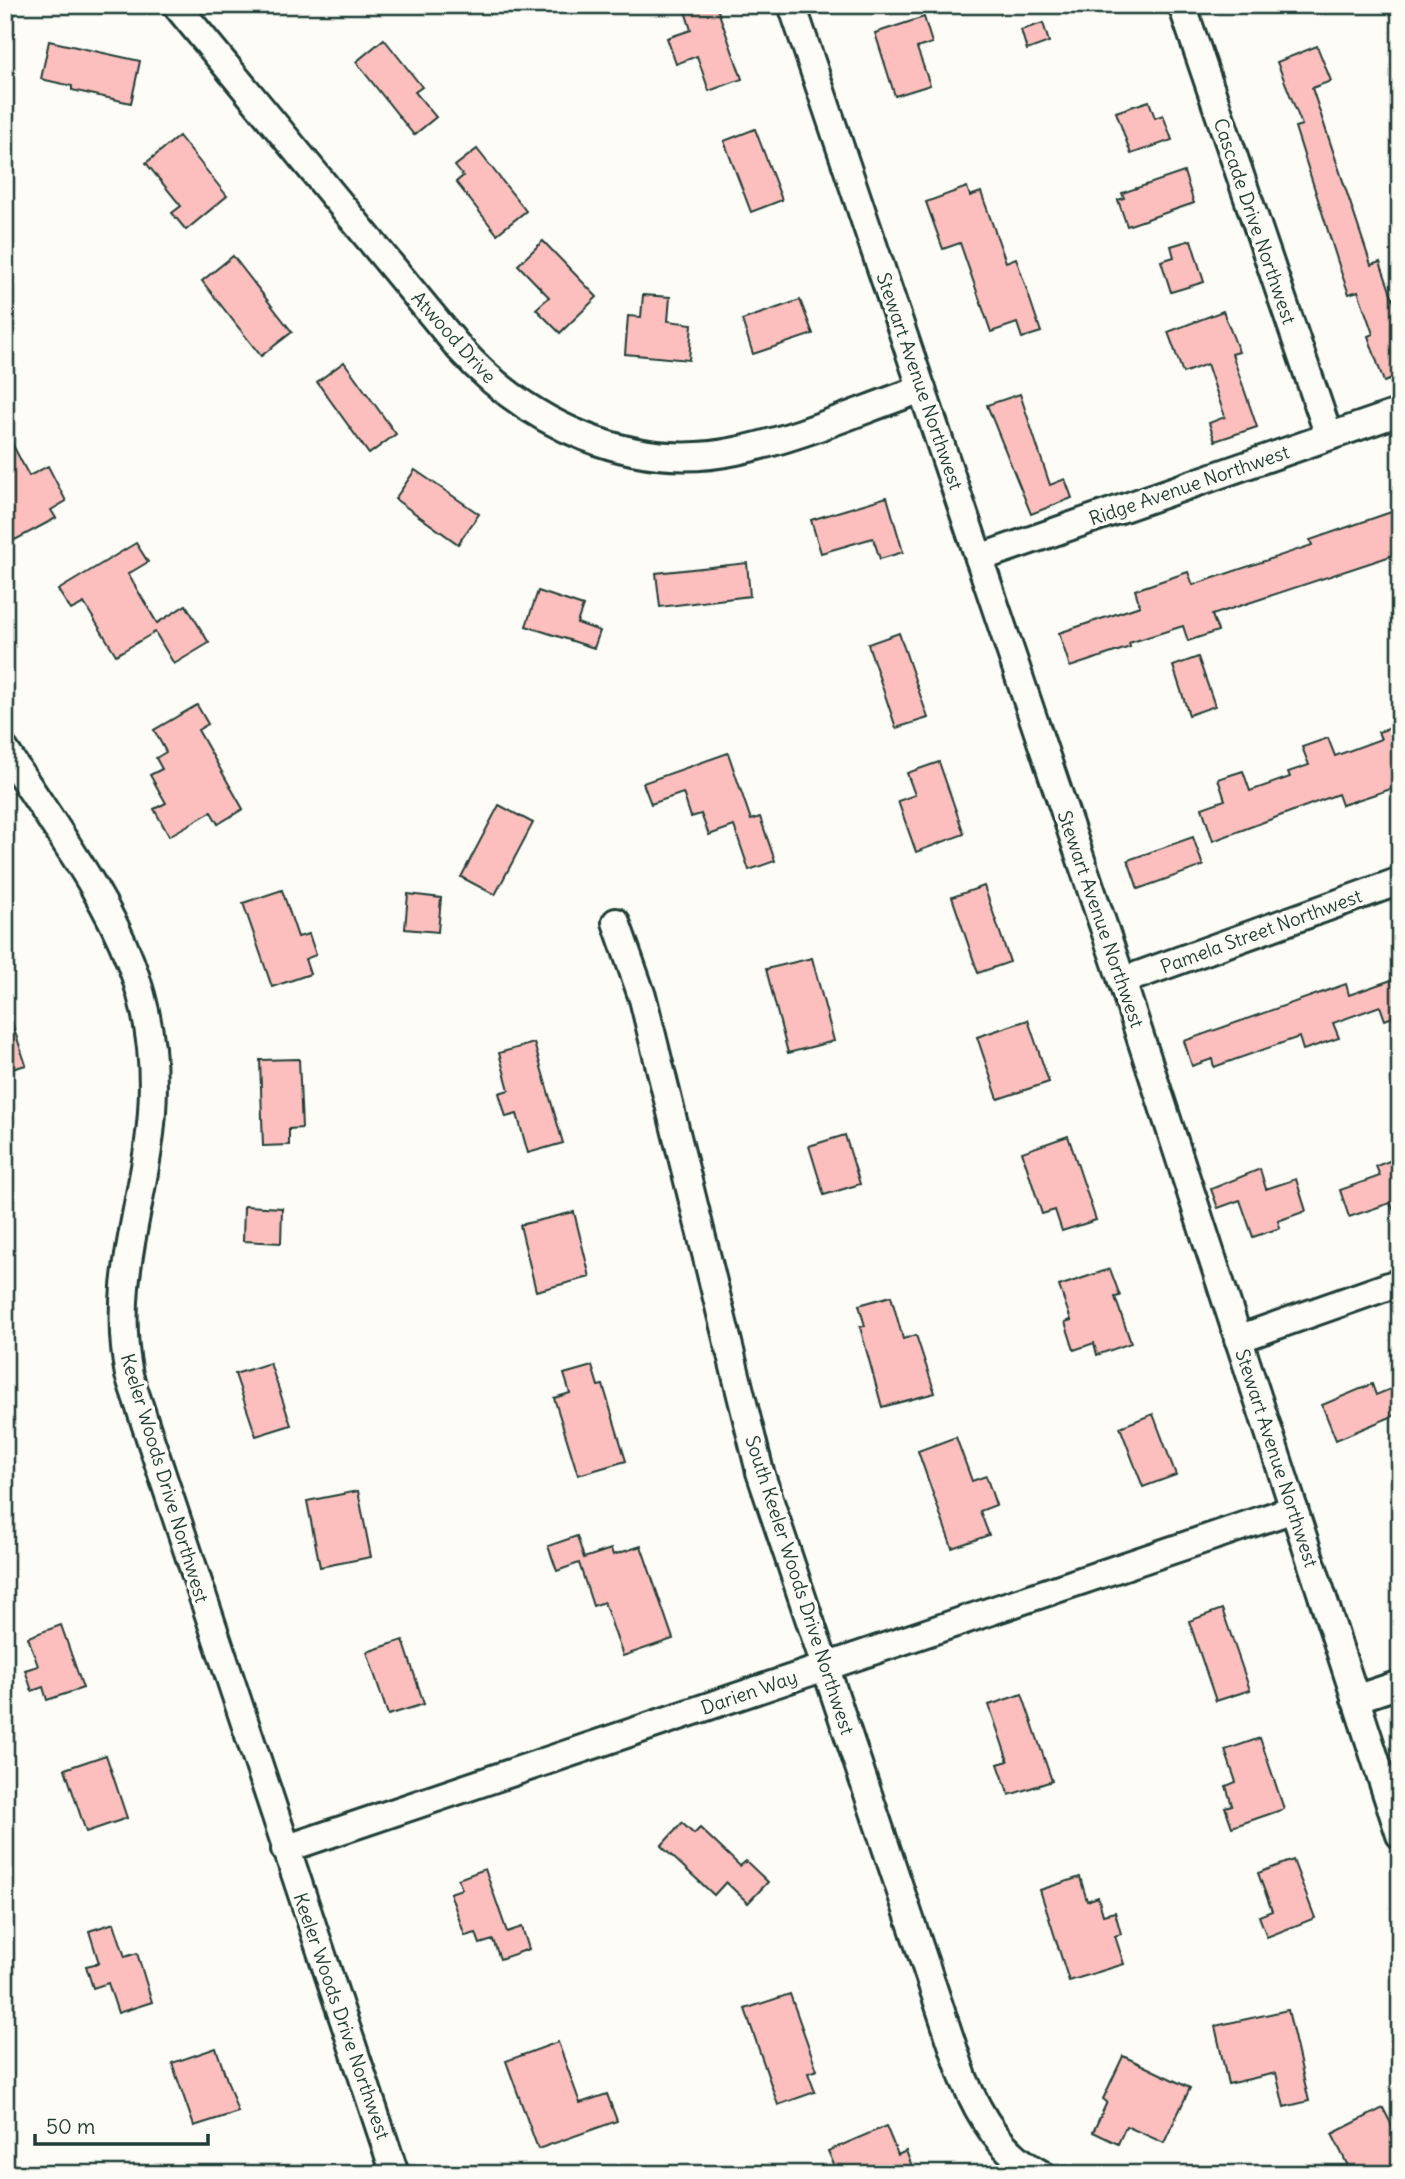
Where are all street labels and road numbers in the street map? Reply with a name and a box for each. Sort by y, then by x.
street label: Cascade Drive Northwest [1208,115,1302,327]
street label: Stewart Avenue Northwest [872,269,968,493]
street label: Atwood Drive [406,286,502,388]
street label: Ridge Avenue Northwest [1086,439,1292,531]
street label: Stewart Avenue Northwest [1053,807,1149,1031]
street label: Pamela Street Northwest [1157,883,1365,979]
street label: Stewart Avenue Northwest [1230,1346,1324,1570]
street label: Keeler Woods Drive Northwest [116,1351,214,1605]
street label: South Keeler Woods Drive Northwest [740,1432,860,1738]
street label: Darien Way [698,1664,800,1720]
street label: Keeler Woods Drive Northwest [288,1890,396,2142]

